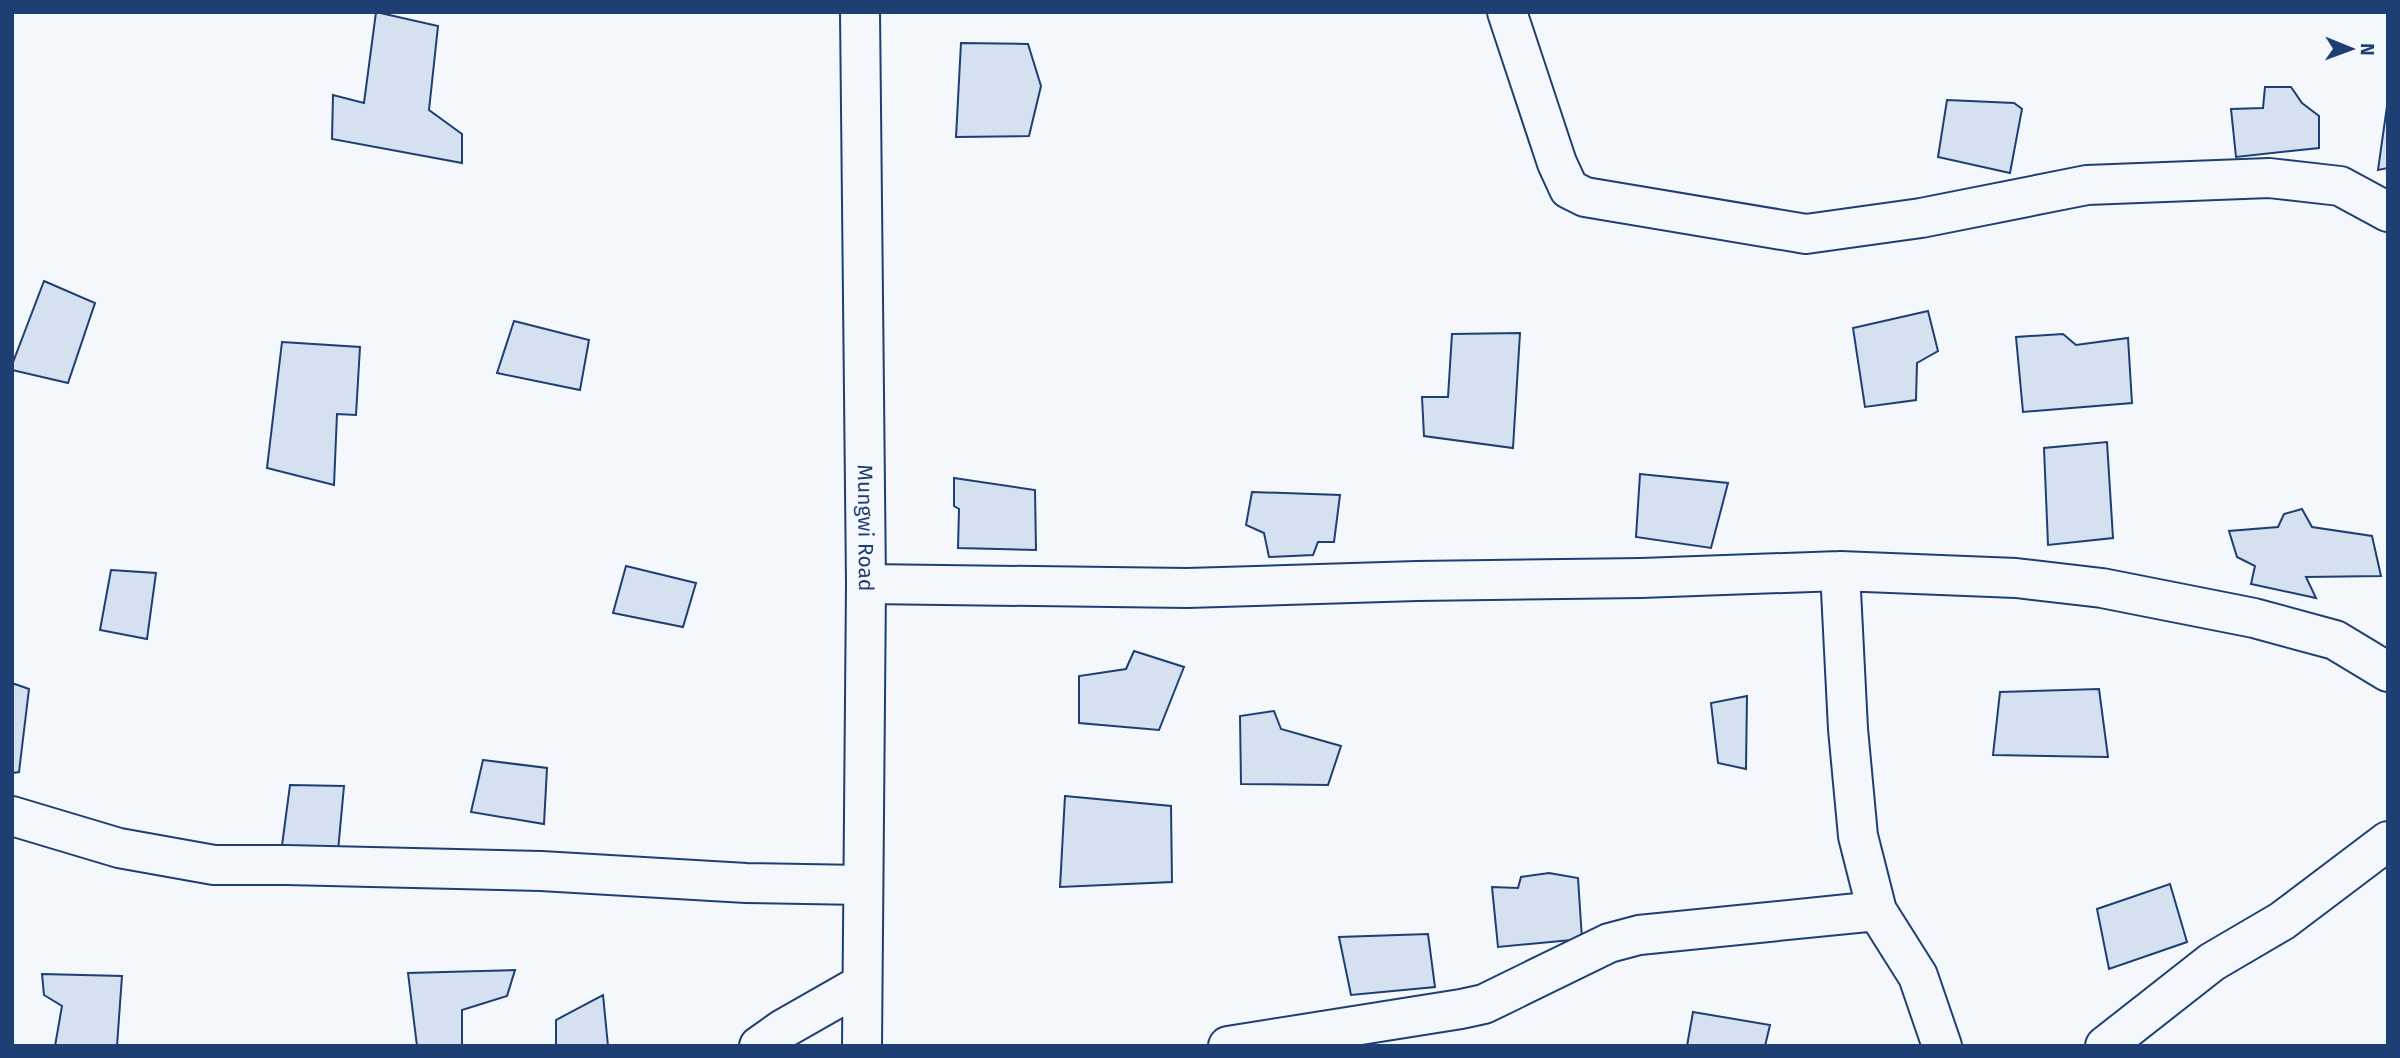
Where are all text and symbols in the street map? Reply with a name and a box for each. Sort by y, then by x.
north arrow [2316,14,2386,84]
text: N [2356,43,2379,56]
street label: Mungwi Road [852,464,879,592]

